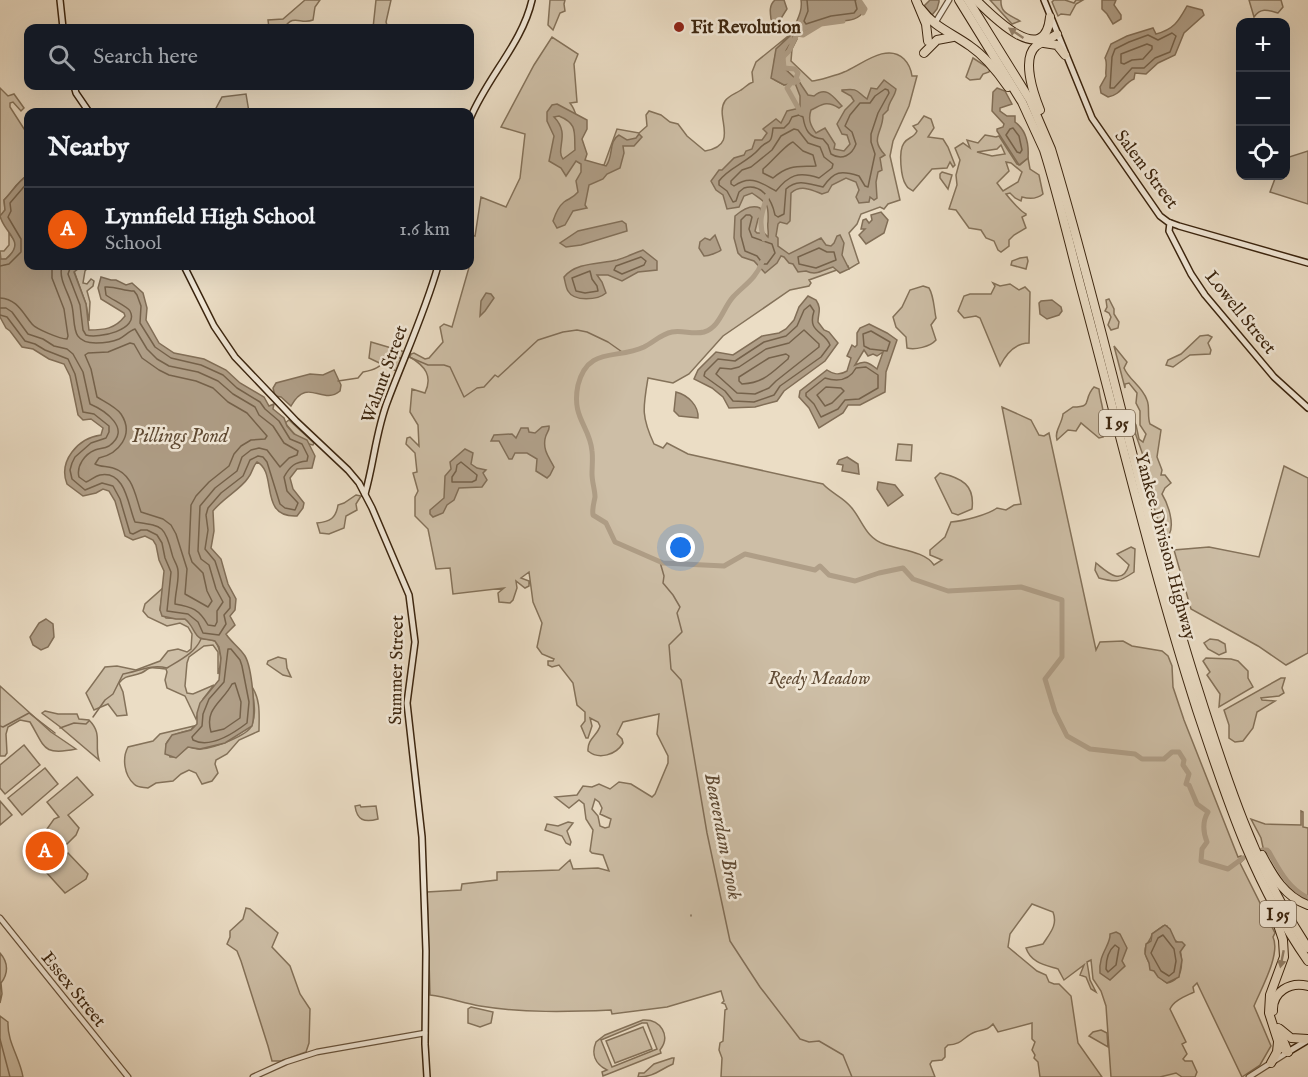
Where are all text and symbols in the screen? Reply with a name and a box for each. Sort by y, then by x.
place label: Fit Revolution [691,17,801,40]
map controls [1236,18,1290,180]
button: + [1236,18,1290,72]
marker: Fit Revolution [672,20,686,34]
search box [24,24,474,90]
one-way arrow [1008,28,1024,39]
icon: search [45,41,78,74]
text: Search here [93,43,198,71]
button: − [1236,72,1290,126]
street label: Salem Street [1109,126,1183,214]
button: locate [1236,126,1290,180]
text: Nearby [48,131,129,164]
text: Lynnfield High School [105,203,315,231]
text: A [61,217,74,242]
text: 1.6 km [399,217,450,242]
text: School [105,231,161,256]
street label: Lowell Street [1199,266,1281,359]
street label: Walnut Street [357,322,414,427]
road number: I 95 [1099,410,1135,436]
water label: Pillings Pond [132,424,230,450]
street label: Yankee Division Highway [1128,450,1201,643]
your location [666,533,695,562]
street label: Summer Street [385,615,410,725]
park label: Reedy Meadow [768,668,871,691]
water label: Beaverdam Brook [698,771,747,902]
pin: A [26,828,64,874]
road number: I 95 [1260,901,1296,927]
street label: Essex Street [35,947,110,1032]
one-way arrow [1277,950,1286,969]

